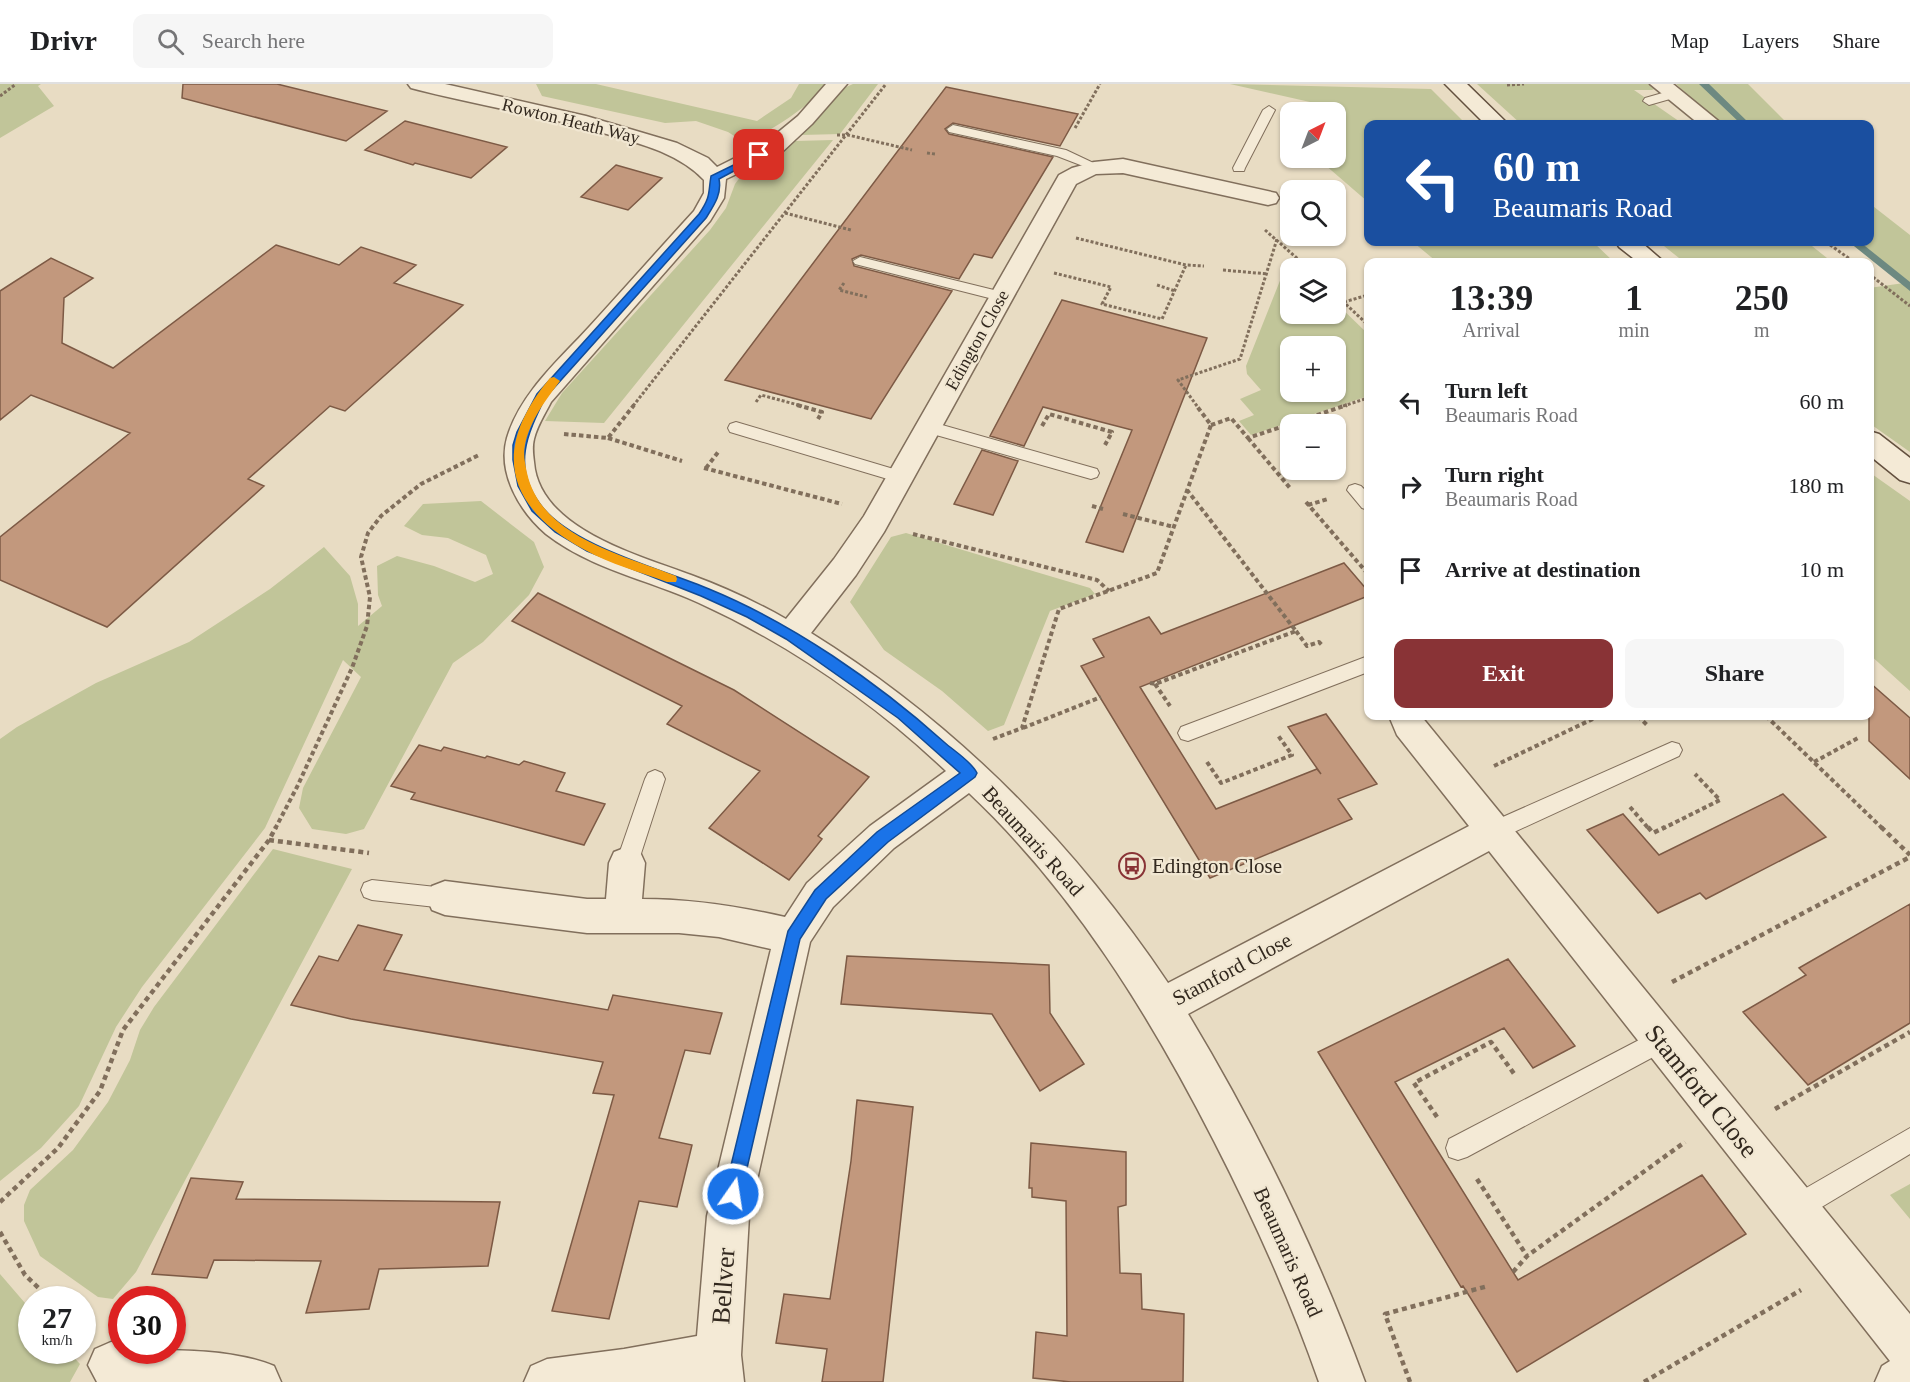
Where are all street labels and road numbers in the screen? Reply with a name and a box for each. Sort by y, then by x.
street label: Rowton Heath Way [500,94,642,148]
street label: Edington Close [941,286,1013,394]
street label: Beaumaris Road [977,781,1089,901]
street label: Stamford Close [1168,928,1296,1010]
street label: Stamford Close [1639,1019,1764,1164]
street label: Beaumaris Road [1249,1183,1328,1321]
street label: Bellver [706,1247,741,1325]

